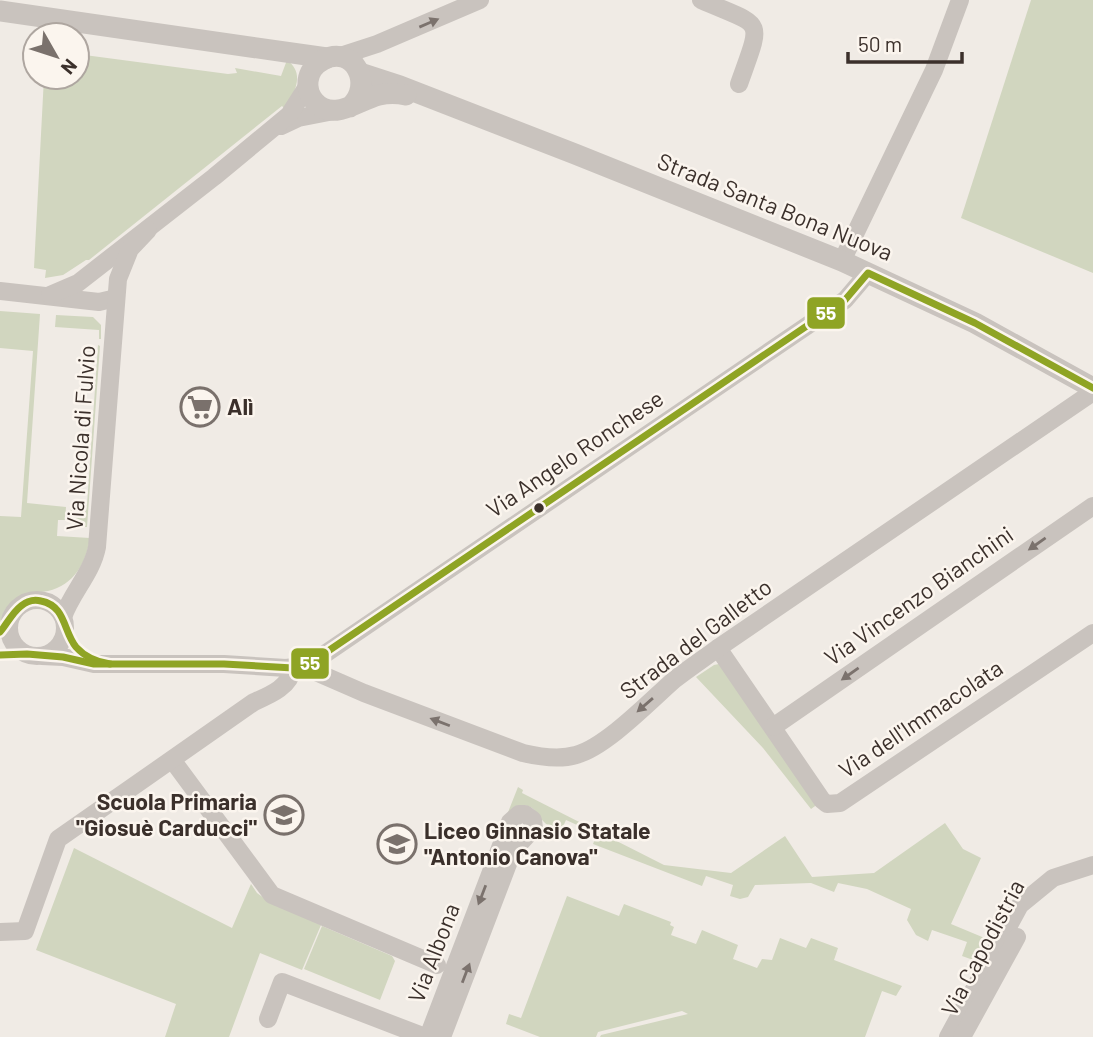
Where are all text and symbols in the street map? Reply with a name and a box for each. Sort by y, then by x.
one-way arrow [418,17,439,28]
north arrow [21,21,91,91]
scale bar [848,21,962,65]
text: 50 m [858,31,902,56]
text: N [57,55,83,79]
street label: Strada Santa Bona Nuova [654,146,897,266]
line badge: 55 [806,296,846,330]
text: 55 [816,301,836,324]
street label: Via Nicola di Fulvio [60,344,100,532]
street label: Via Angelo Ronchese [481,384,668,523]
supermarket icon: Alì [179,386,221,428]
place label: Alì [227,392,254,420]
unlabelled marker [532,501,546,515]
street label: Via Vincenzo Bianchini [819,519,1018,671]
one-way arrow [1028,537,1046,551]
street label: Strada del Galletto [614,572,777,704]
line badge: 55 [290,647,330,680]
text: 55 [300,651,320,674]
street label: Via dell'Immacolata [833,653,1008,783]
one-way arrow [841,667,859,681]
one-way arrow [636,698,654,713]
one-way arrow [430,716,451,727]
place label: Scuola Primaria "Giosuè Carducci" [76,787,257,841]
school or university icon: Scuola Primaria "Giosuè Carducci" [263,794,305,836]
place label: Liceo Ginnasio Statale "Antonio Canova" [424,816,651,870]
school or university icon: Liceo Ginnasio Statale "Antonio Canova" [376,823,418,865]
street label: Via Capodistria [934,875,1030,1020]
one-way arrow [477,884,488,905]
street label: Via Albona [401,899,465,1006]
one-way arrow [461,963,472,984]

